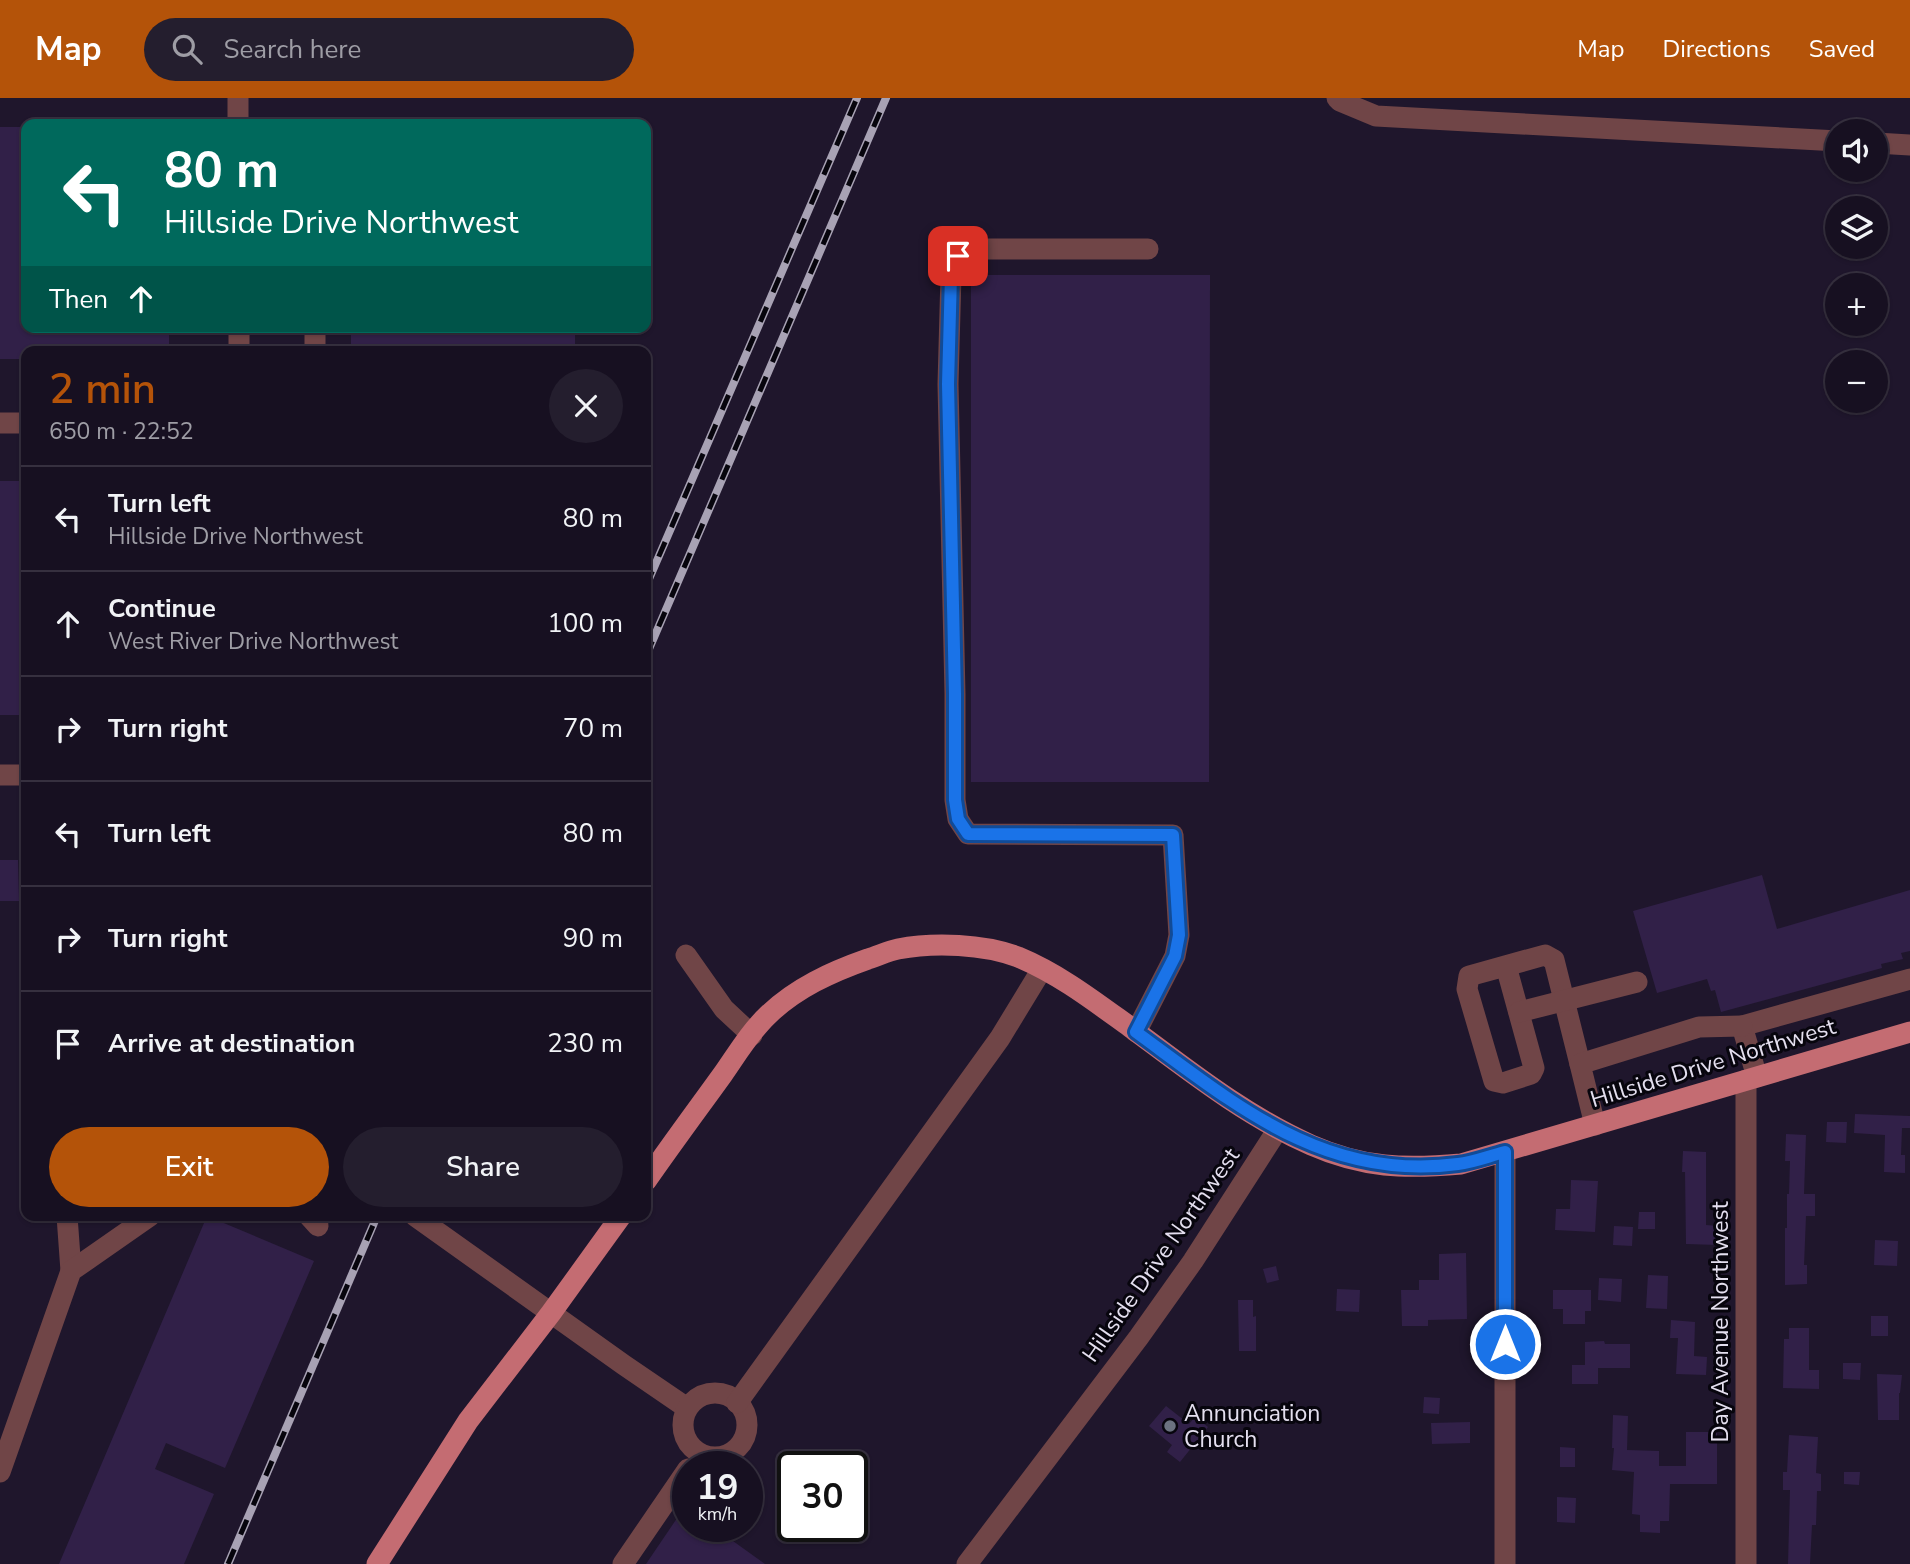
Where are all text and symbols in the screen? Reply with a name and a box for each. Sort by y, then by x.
search box [144,18,634,81]
text: Map [35,27,102,72]
icon: search [168,30,206,68]
text: Search here [224,32,361,67]
text: Map [1577,33,1624,65]
text: Directions [1662,33,1771,65]
text: Saved [1809,33,1875,65]
map controls [1825,119,1888,413]
button: sound [1825,119,1888,182]
text: 80 m [164,137,279,204]
icon: left [49,147,140,238]
button: layers [1825,196,1888,259]
text: Hillside Drive Northwest [164,201,519,244]
pin [928,226,988,286]
icon: arrive [939,237,977,275]
button: + [1825,273,1888,336]
icon: ahead [122,280,160,318]
text: Then [49,282,108,317]
button: − [1825,350,1888,413]
text: 2 min [49,361,156,418]
button: close [549,369,623,443]
text: 650 m · 22:52 [49,416,194,447]
text: Turn left [108,486,211,521]
icon: left [49,500,87,538]
text: 80 m [563,501,623,536]
text: Hillside Drive Northwest [108,521,363,552]
text: Continue [108,591,216,626]
icon: ahead [49,605,87,643]
text: 100 m [547,606,623,641]
text: West River Drive Northwest [108,626,398,657]
icon: right [49,710,87,748]
text: Turn right [108,711,227,746]
text: 70 m [563,711,623,746]
icon: left [49,815,87,853]
text: Turn left [108,816,211,851]
text: 80 m [563,816,623,851]
icon: right [49,920,87,958]
text: Turn right [108,921,227,956]
text: 90 m [563,921,623,956]
street label: Hillside Drive Northwest [1587,1011,1840,1115]
icon: arrive [49,1025,87,1063]
text: Arrive at destination [108,1026,355,1061]
text: 230 m [547,1026,623,1061]
button: Exit [49,1127,329,1207]
button: Share [343,1127,623,1207]
street label: Hillside Drive Northwest [1075,1141,1247,1368]
street label: Day Avenue Northwest [1705,1200,1736,1443]
position arrow [1468,1307,1542,1381]
place label: Annunciation Church [1184,1398,1320,1455]
marker: Annunciation Church [1162,1418,1178,1434]
speed limit sign: 30 [777,1451,868,1542]
text: 19 [696,1464,739,1511]
text: km/h [698,1502,737,1526]

